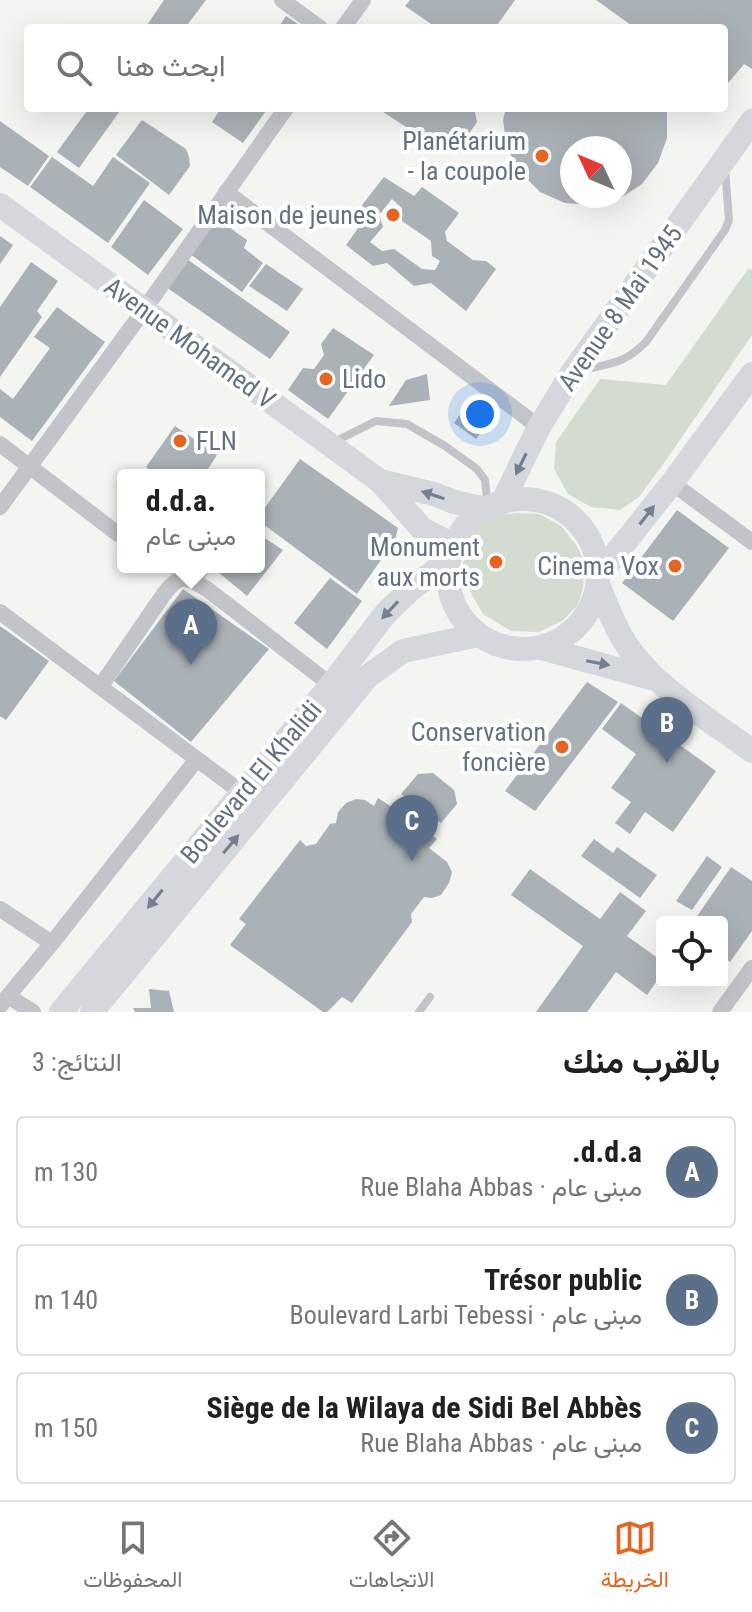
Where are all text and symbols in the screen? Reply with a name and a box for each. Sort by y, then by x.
search box [24,24,728,112]
icon: search [52,46,96,90]
text: ابحث هنا [116,48,226,83]
place label: Planétarium - la coupole [402,126,526,186]
north arrow [560,136,632,208]
marker: Planétarium - la coupole [533,147,551,165]
place label: Maison de jeunes [197,200,377,230]
marker: Maison de jeunes [384,206,402,224]
street label: Avenue 8 Mai 1945 [552,220,688,396]
street label: Avenue Mohamed V [99,271,282,415]
place label: Lido [342,364,386,394]
marker: Lido [317,370,335,388]
your location [460,394,500,434]
place label: FLN [196,426,237,456]
marker: FLN [171,432,189,450]
one-way arrow [514,452,527,475]
popup [117,469,265,573]
text: d.d.a. [146,483,216,518]
one-way arrow [420,488,444,500]
one-way arrow [639,505,655,525]
text: مبنى عام [146,521,236,551]
place label: Monument aux morts [370,532,480,592]
place label: Cinema Vox [537,551,659,581]
marker: Monument aux morts [487,553,505,571]
marker: Cinema Vox [666,557,684,575]
pin: A [165,599,217,665]
one-way arrow [381,601,399,620]
one-way arrow [586,658,611,670]
street label: Boulevard El Khalidi [174,695,328,869]
pin: B [641,697,693,763]
place label: Conservation foncière [411,717,546,777]
marker: Conservation foncière [553,738,571,756]
pin: C [386,795,438,861]
one-way arrow [222,834,239,854]
one-way arrow [146,888,163,909]
map controls [656,916,728,988]
button: locate [656,916,728,988]
text: بالقرب منك [563,1041,720,1081]
text: النتائج: 3 [32,1047,122,1077]
text: d.d.a. [572,1134,642,1169]
text: 130 m [34,1157,98,1187]
text: A [684,1157,700,1187]
text: مبنى عام · Rue Blaha Abbas [360,1172,642,1202]
text: Trésor public [484,1262,642,1297]
text: 140 m [34,1285,98,1315]
text: B [685,1285,699,1315]
text: مبنى عام · Boulevard Larbi Tebessi [290,1300,642,1330]
text: Siège de la Wilaya de Sidi Bel Abbès [207,1390,642,1425]
text: 150 m [34,1413,98,1443]
text: C [685,1413,699,1443]
text: مبنى عام · Rue Blaha Abbas [360,1428,642,1458]
tab: المحفوظات [83,1516,182,1599]
tab: الاتجاهات [349,1516,434,1599]
tab: الخريطة [601,1516,669,1599]

